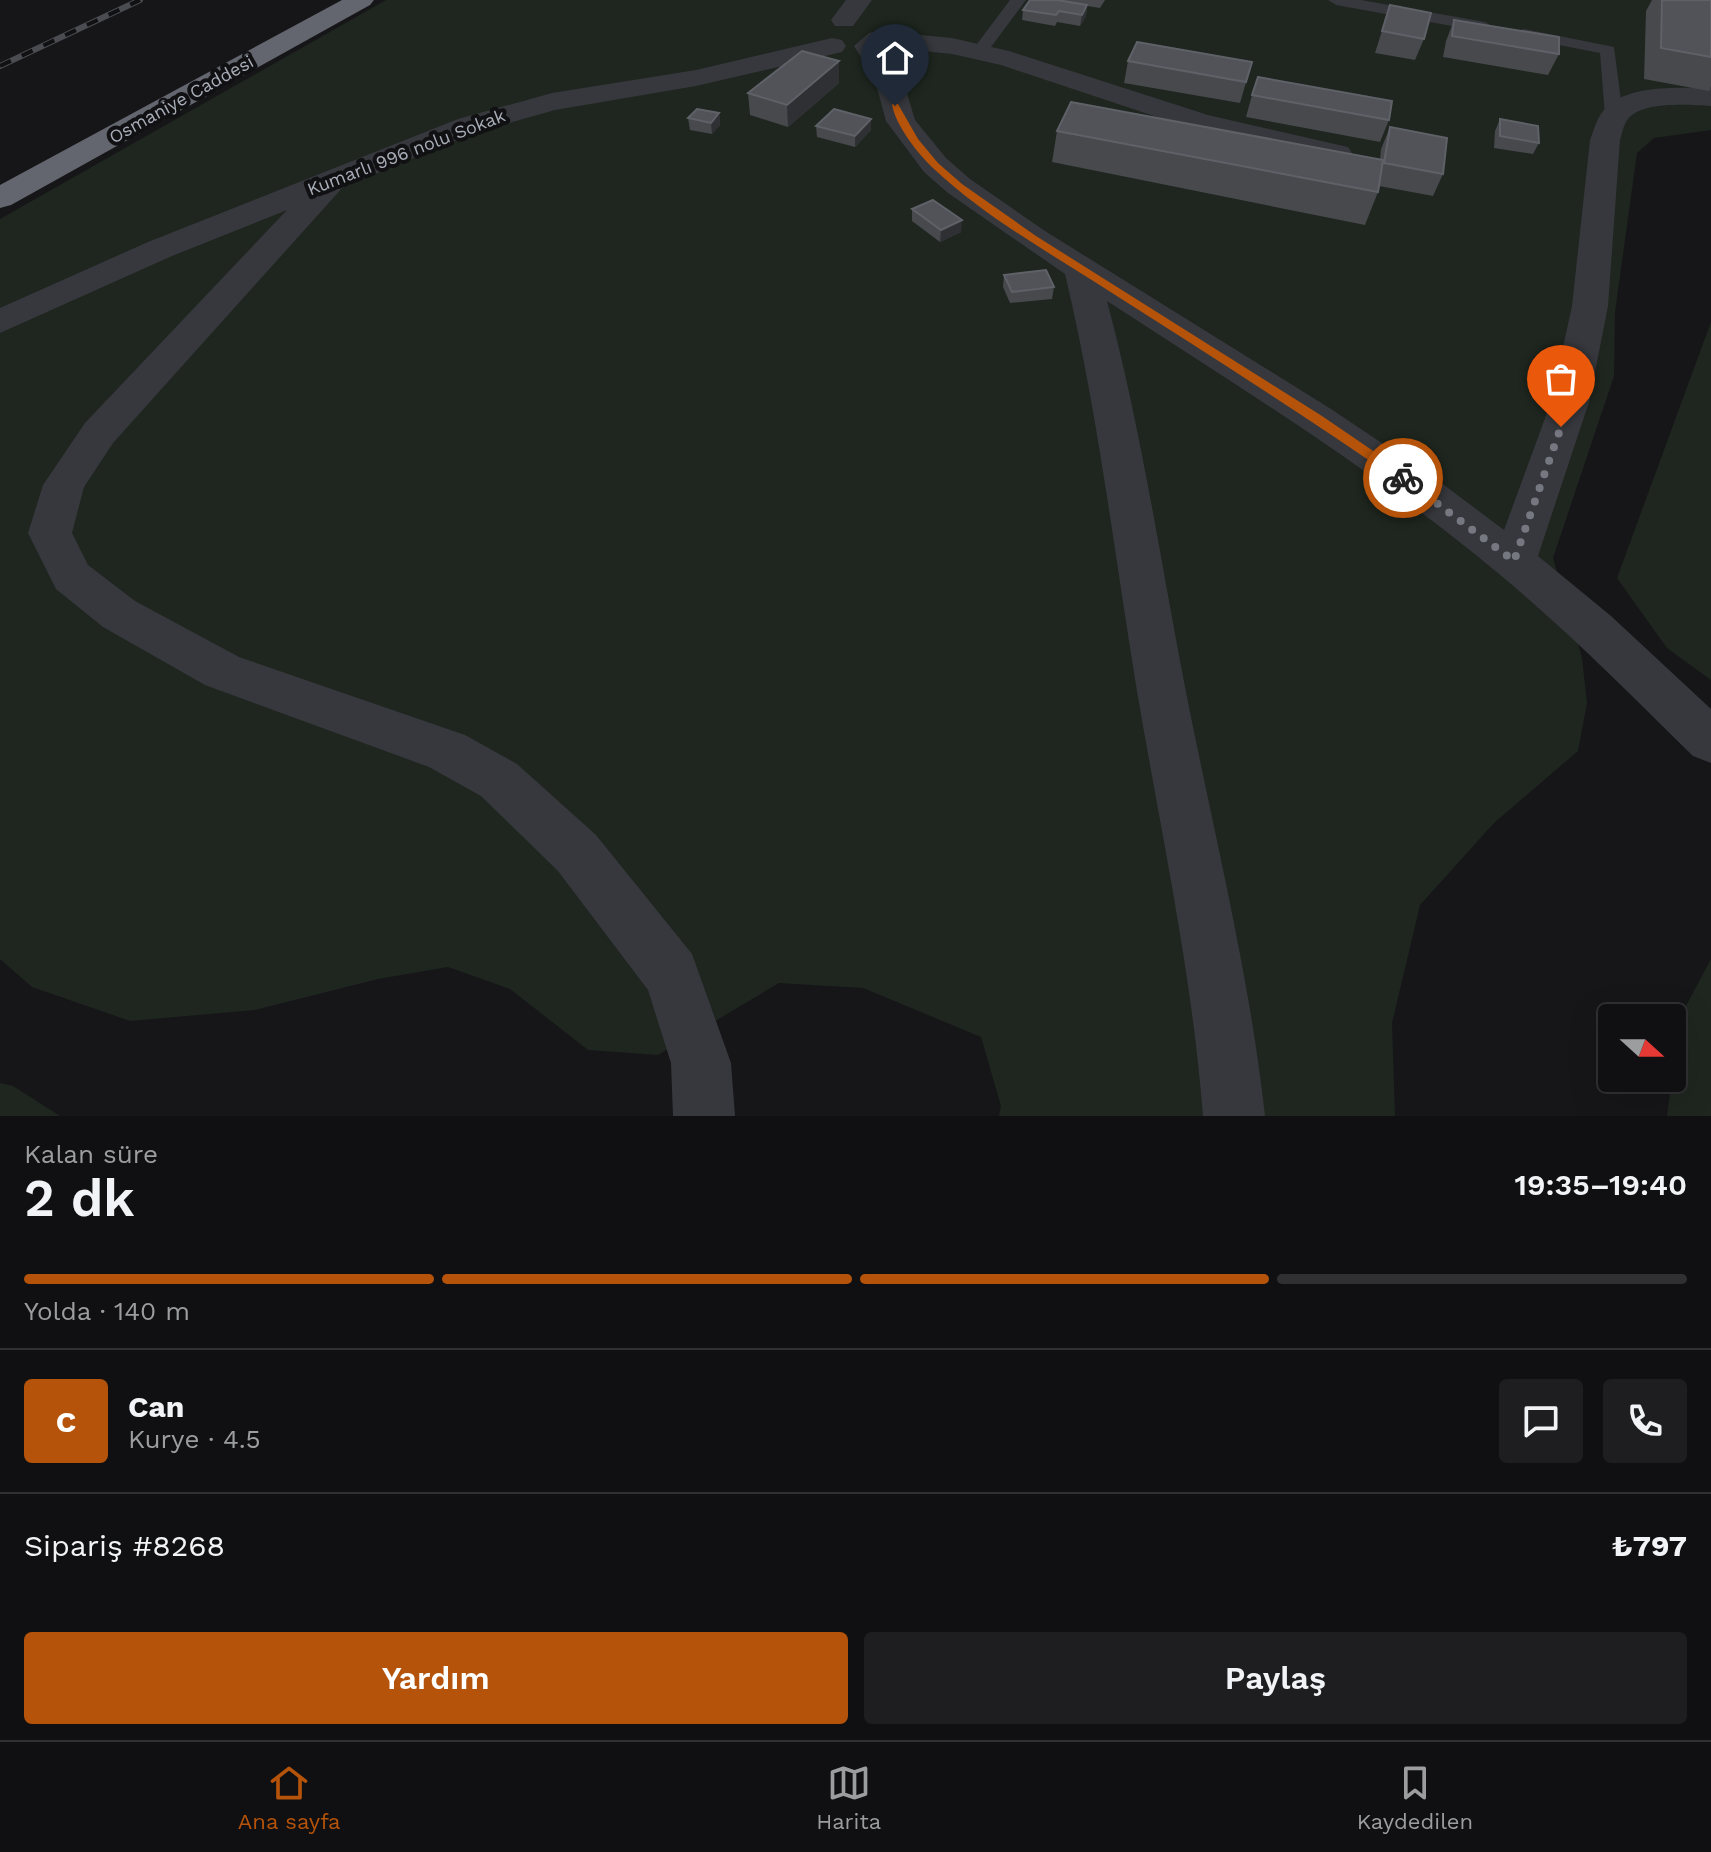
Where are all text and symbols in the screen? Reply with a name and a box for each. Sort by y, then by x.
pin [861,24,929,106]
icon: home [873,36,917,80]
street label: Osmaniye Caddesi [105,51,257,147]
street label: Kumarlı 996 nolu Sokak [304,105,508,199]
pin [1527,345,1595,427]
icon: bag [1539,357,1583,401]
courier [1363,438,1443,518]
icon: bike [1381,456,1425,500]
north arrow [1598,1004,1686,1092]
map controls [1598,1004,1686,1092]
text: Kalan süre [24,1139,158,1169]
text: 19:35–19:40 [1515,1167,1687,1202]
text: 2 dk [24,1168,135,1229]
text: Yolda · 140 m [24,1296,190,1326]
button: chat [1499,1379,1583,1463]
button: phone [1603,1379,1687,1463]
text: Can [128,1389,184,1424]
text: C [56,1404,76,1439]
text: Kurye · 4.5 [128,1424,261,1454]
text: Sipariş #8268 [24,1528,225,1563]
text: ₺797 [1612,1528,1687,1563]
button: Yardım [24,1632,848,1724]
button: Paylaş [864,1632,1687,1724]
tab: Ana sayfa [238,1761,341,1834]
tab: Harita [816,1761,881,1834]
tab: Kaydedilen [1357,1761,1473,1834]

